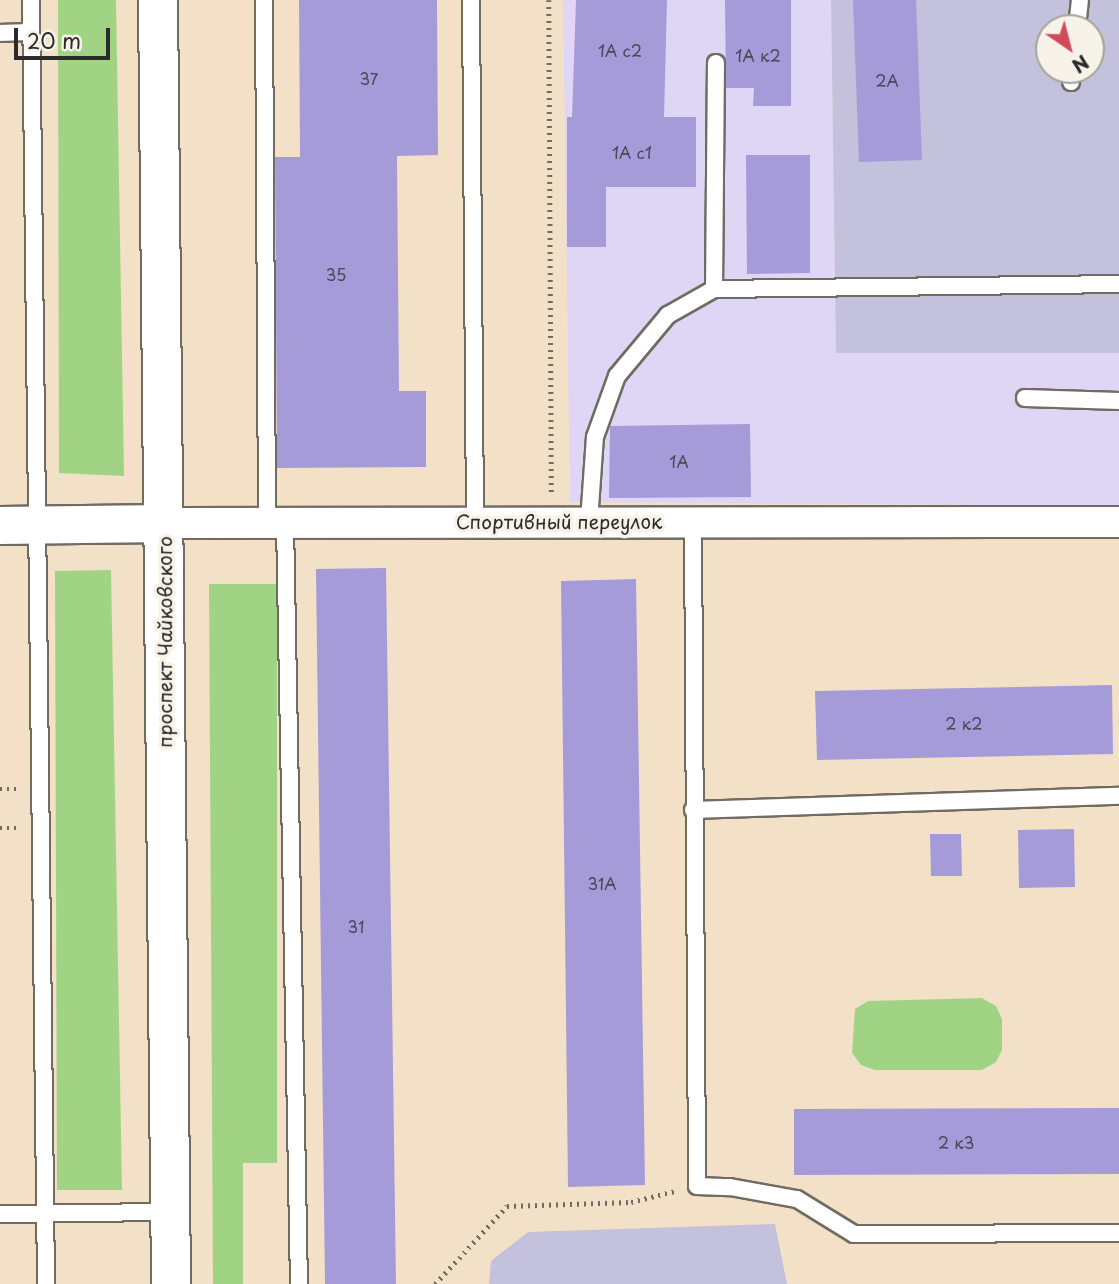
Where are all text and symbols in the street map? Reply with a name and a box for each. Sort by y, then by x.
scale bar [18,14,114,58]
north arrow [1035,14,1105,84]
text: 20 m [27,24,81,56]
house number: 1А с2 [598,40,642,60]
house number: 1А к2 [735,45,781,65]
text: N [1067,49,1095,80]
house number: 37 [360,68,378,88]
house number: 2А [875,70,899,90]
house number: 1А с1 [612,142,652,162]
house number: 35 [326,264,346,284]
house number: 1А [669,451,689,471]
street label: Спортивный переулок [455,511,663,533]
street label: проспект Чайковского [154,536,176,748]
house number: 2 к2 [945,713,983,733]
house number: 31А [587,873,617,893]
house number: 31 [348,916,364,936]
house number: 2 к3 [938,1132,974,1152]

